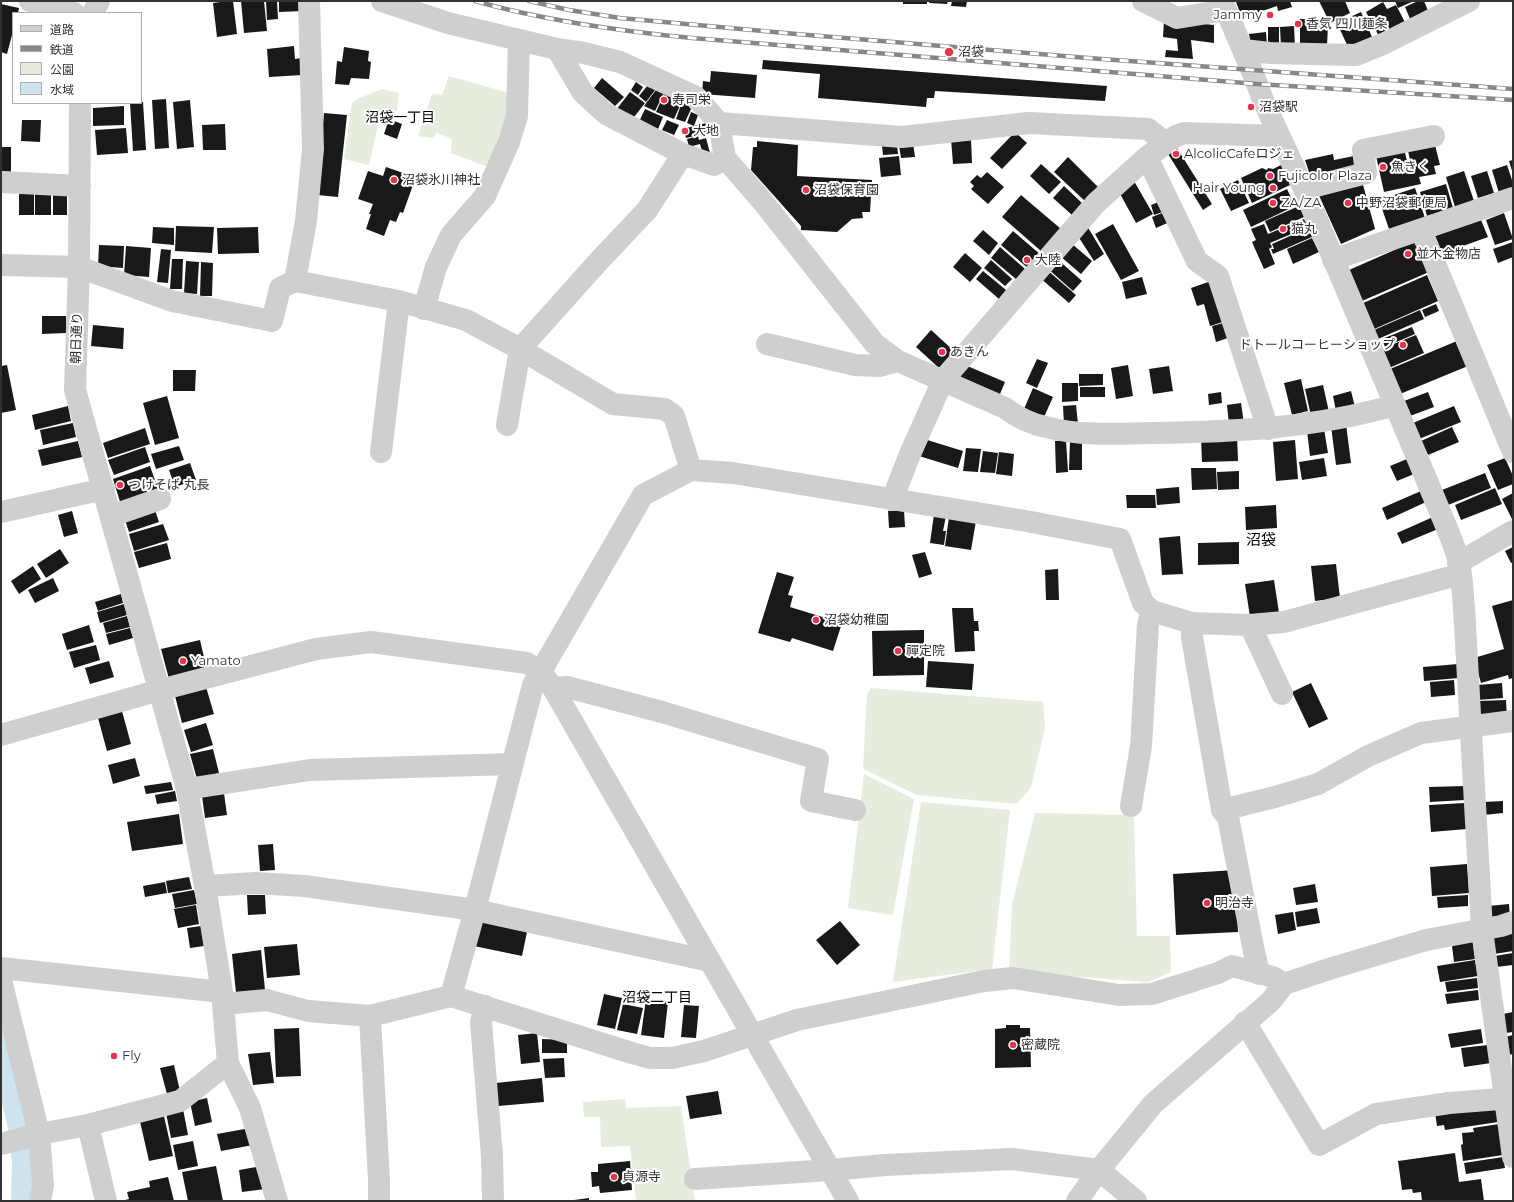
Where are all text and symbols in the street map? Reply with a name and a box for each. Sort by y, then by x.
place label: Jammy [1213,7,1262,23]
marker: Jammy [1265,10,1275,20]
legend [12,12,142,104]
place label: 香気 四川麺条 [1306,16,1387,32]
marker: 香気 四川麺条 [1293,19,1303,29]
text: 道路 [50,22,74,37]
text: 鉄道 [50,42,74,57]
place label: 沼袋 [958,44,984,60]
marker: 沼袋 [943,46,955,58]
text: 公園 [50,62,74,77]
text: 水域 [50,82,74,97]
place label: 寿司栄 [672,92,711,108]
marker: 寿司栄 [659,95,669,105]
place label: 沼袋駅 [1259,99,1298,115]
marker: 沼袋駅 [1246,102,1256,112]
district label: 沼袋一丁目 [365,110,435,126]
place label: 大地 [693,123,719,139]
marker: 大地 [680,126,690,136]
place label: AlcolicCafeロジェ [1184,146,1294,162]
marker: AlcolicCafeロジェ [1171,149,1181,159]
place label: 魚きく [1391,159,1430,175]
marker: 魚きく [1378,162,1388,172]
place label: Fujicolor Plaza [1278,168,1372,184]
marker: Fujicolor Plaza [1265,171,1275,181]
place label: 沼袋氷川神社 [402,172,480,188]
marker: 沼袋氷川神社 [389,175,399,185]
place label: Hair Young [1193,180,1265,196]
place label: 沼袋保育園 [814,182,879,198]
marker: Hair Young [1268,183,1278,193]
marker: 沼袋保育園 [801,185,811,195]
place label: ZA/ZA [1281,195,1321,211]
place label: 中野沼袋郵便局 [1356,195,1447,211]
marker: ZA/ZA [1268,198,1278,208]
marker: 中野沼袋郵便局 [1343,198,1353,208]
place label: 猫丸 [1291,221,1317,237]
marker: 猫丸 [1278,224,1288,234]
place label: 並木金物店 [1416,246,1481,262]
marker: 並木金物店 [1403,249,1413,259]
place label: 大陸 [1035,252,1061,268]
marker: 大陸 [1022,255,1032,265]
street label: 朝日通り [68,312,86,364]
place label: ドトールコーヒーショップ [1239,337,1395,353]
marker: ドトールコーヒーショップ [1398,340,1408,350]
place label: あきん [950,344,989,360]
marker: あきん [937,347,947,357]
place label: つけそば 丸長 [128,477,209,493]
marker: つけそば 丸長 [115,480,125,490]
district label: 沼袋 [1246,532,1276,550]
place label: 沼袋幼稚園 [824,612,889,628]
marker: 沼袋幼稚園 [811,615,821,625]
place label: 禪定院 [906,643,945,659]
marker: 禪定院 [893,646,903,656]
place label: Yamato [191,653,241,669]
marker: Yamato [178,656,188,666]
place label: 明治寺 [1215,895,1254,911]
marker: 明治寺 [1202,898,1212,908]
district label: 沼袋二丁目 [622,990,692,1006]
place label: 密蔵院 [1021,1037,1060,1053]
marker: 密蔵院 [1008,1040,1018,1050]
place label: Fly [122,1048,141,1064]
marker: Fly [109,1051,119,1061]
place label: 貞源寺 [622,1169,661,1185]
marker: 貞源寺 [609,1172,619,1182]

